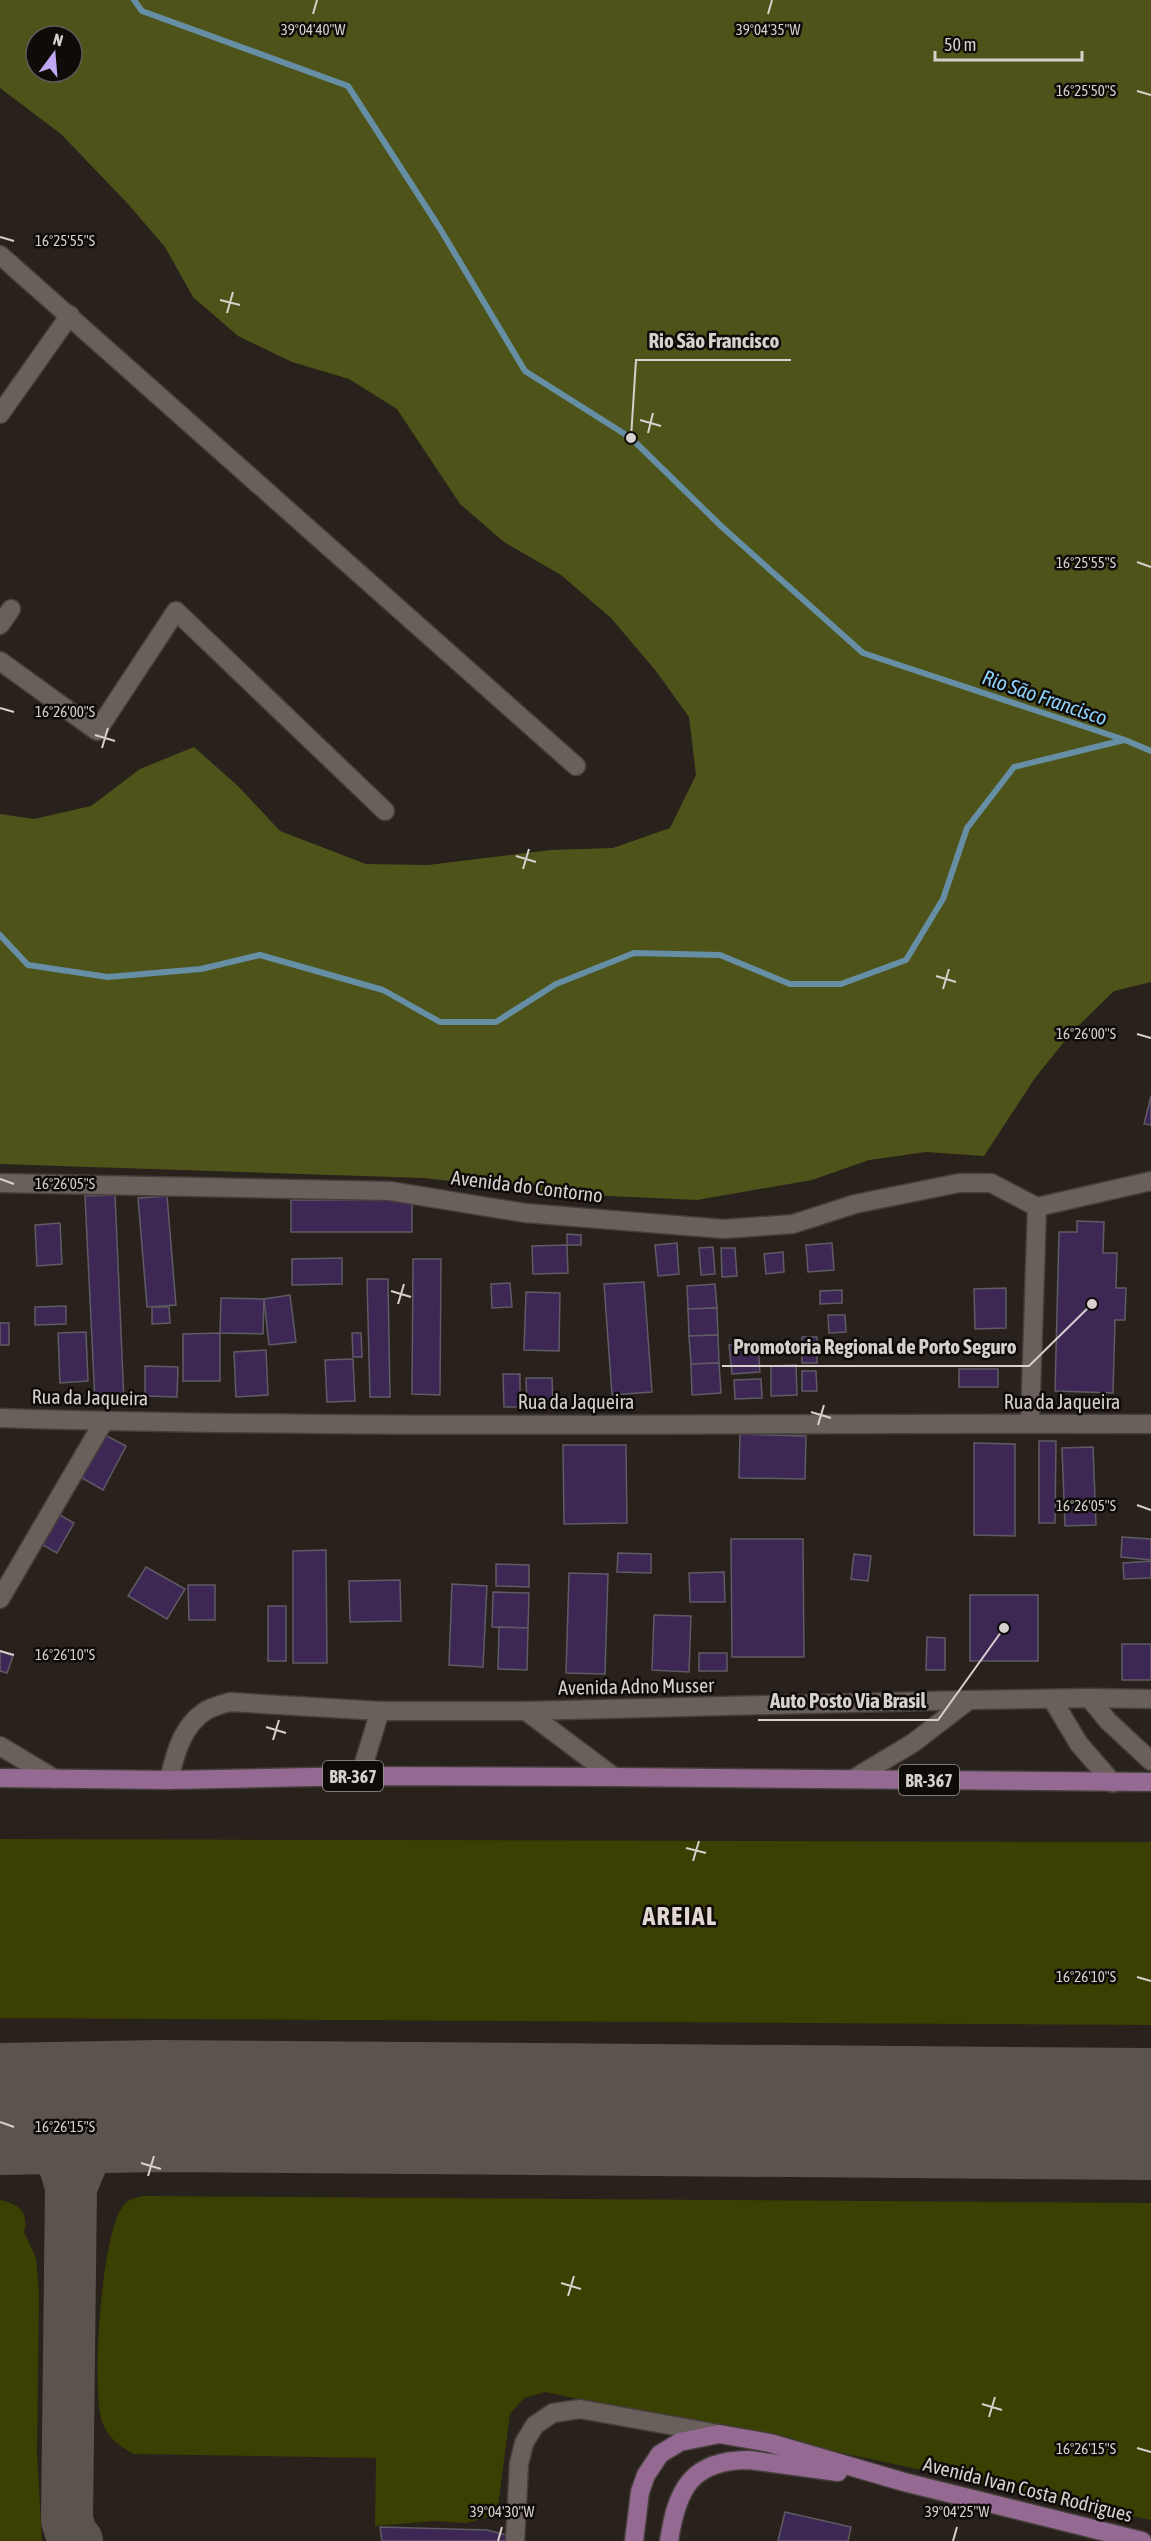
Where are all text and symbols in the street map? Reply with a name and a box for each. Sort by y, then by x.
text: 39°04'40"W [281,21,345,38]
text: 39°04'35"W [736,21,800,38]
north arrow [24,24,84,84]
scale bar [935,24,1082,62]
text: N [51,30,65,50]
text: 50 m [944,34,976,55]
text: 16°25'50"S [1056,82,1116,99]
text: 16°25'55"S [35,232,95,249]
callout: Rio São Francisco [636,321,791,360]
text: Rio São Francisco [649,328,780,352]
text: 16°25'55"S [1056,554,1116,571]
water label: Rio São Francisco [979,664,1111,730]
text: 16°26'00"S [35,703,95,720]
text: 16°26'00"S [1056,1025,1116,1042]
street label: Avenida do Contorno [450,1165,604,1207]
text: 16°26'05"S [35,1175,95,1192]
callout: Promotoria Regional de Porto Seguro [722,1327,1029,1366]
text: Promotoria Regional de Porto Seguro [733,1334,1017,1358]
street label: Rua da Jaqueira [32,1384,148,1410]
street label: Rua da Jaqueira [518,1390,634,1413]
street label: Rua da Jaqueira [1004,1390,1120,1413]
text: 16°26'05"S [1056,1497,1116,1514]
text: 16°26'10"S [35,1646,95,1663]
street label: Avenida Adno Musser [558,1673,715,1699]
callout: Auto Posto Via Brasil [758,1681,938,1720]
text: Auto Posto Via Brasil [769,1688,926,1712]
road number: BR-367 [323,1761,383,1791]
road number: BR-367 [899,1765,959,1795]
district label: AREIAL [641,1901,718,1931]
text: 16°26'10"S [1056,1968,1116,1985]
text: 16°26'15"S [35,2118,95,2135]
text: 16°26'15"S [1056,2440,1116,2457]
street label: Avenida Ivan Costa Rodrigues [921,2452,1135,2526]
text: 39°04'30"W [470,2503,534,2520]
text: 39°04'25"W [925,2503,989,2520]

